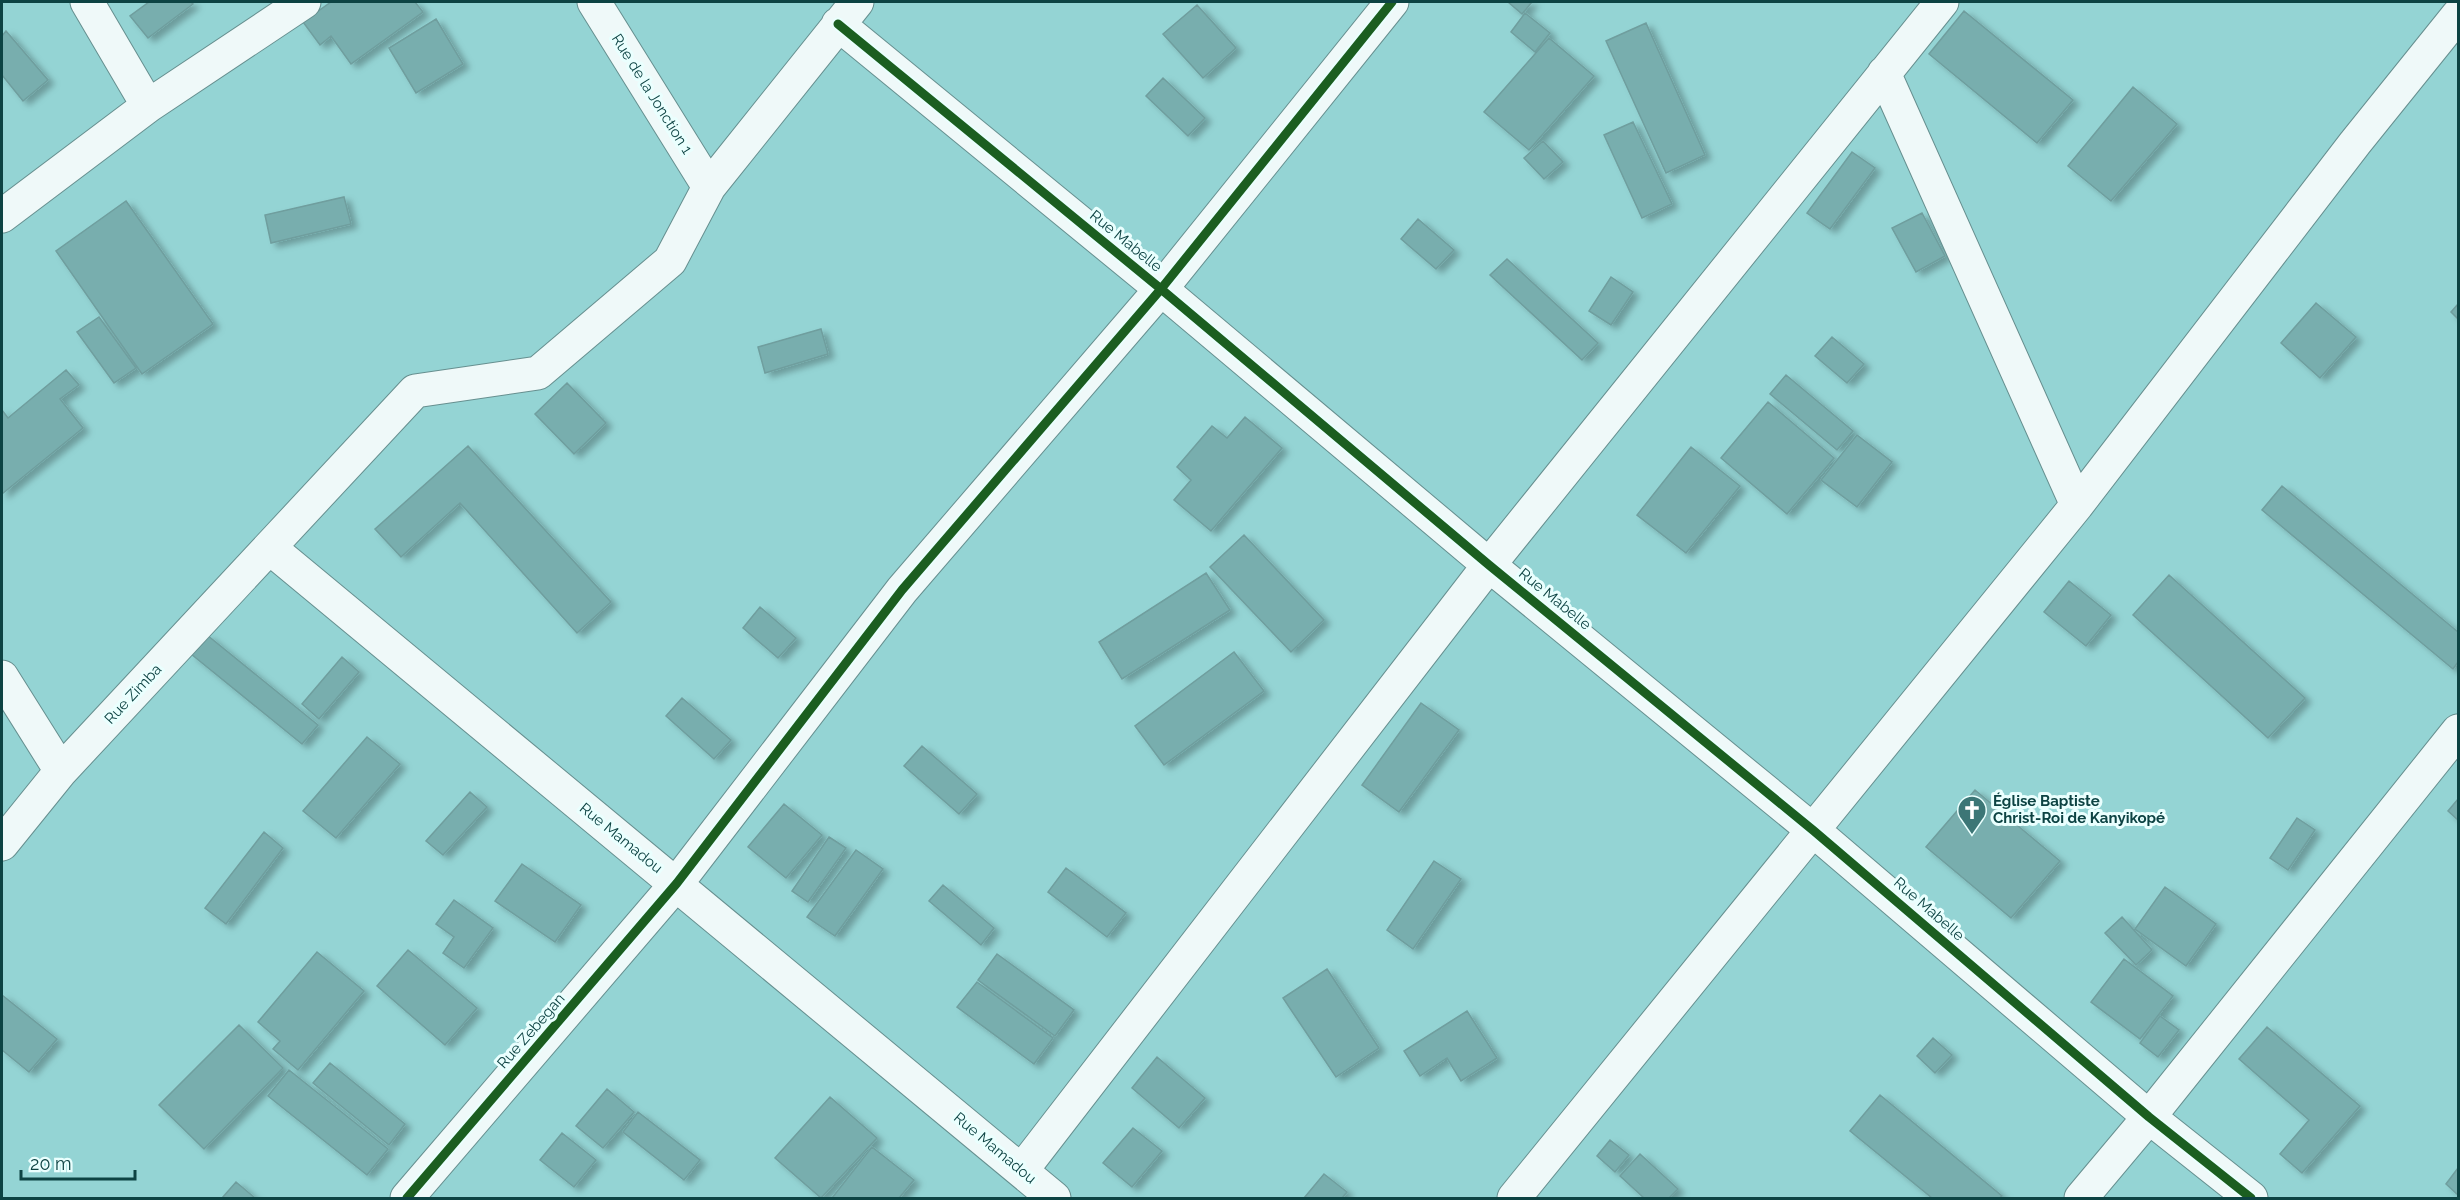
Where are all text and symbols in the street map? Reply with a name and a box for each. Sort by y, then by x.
street label: Rue de la Jonction 1 [608,31,697,158]
street label: Rue Mabelle [1086,206,1166,276]
street label: Rue Mabelle [1515,564,1595,634]
street label: Rue Zimba [101,660,165,728]
place label: Église Baptiste Christ-Roi de Kanyikopé [1993,792,2165,827]
church icon: Église Baptiste Christ-Roi de Kanyikopé [1956,794,1988,836]
street label: Rue Mamadou [576,799,666,877]
street label: Rue Mabelle [1890,873,1968,945]
street label: Rue Zebegan [494,990,568,1072]
street label: Rue Mamadou [950,1108,1040,1188]
scale bar [21,1143,135,1181]
text: 20 m [30,1153,72,1174]

